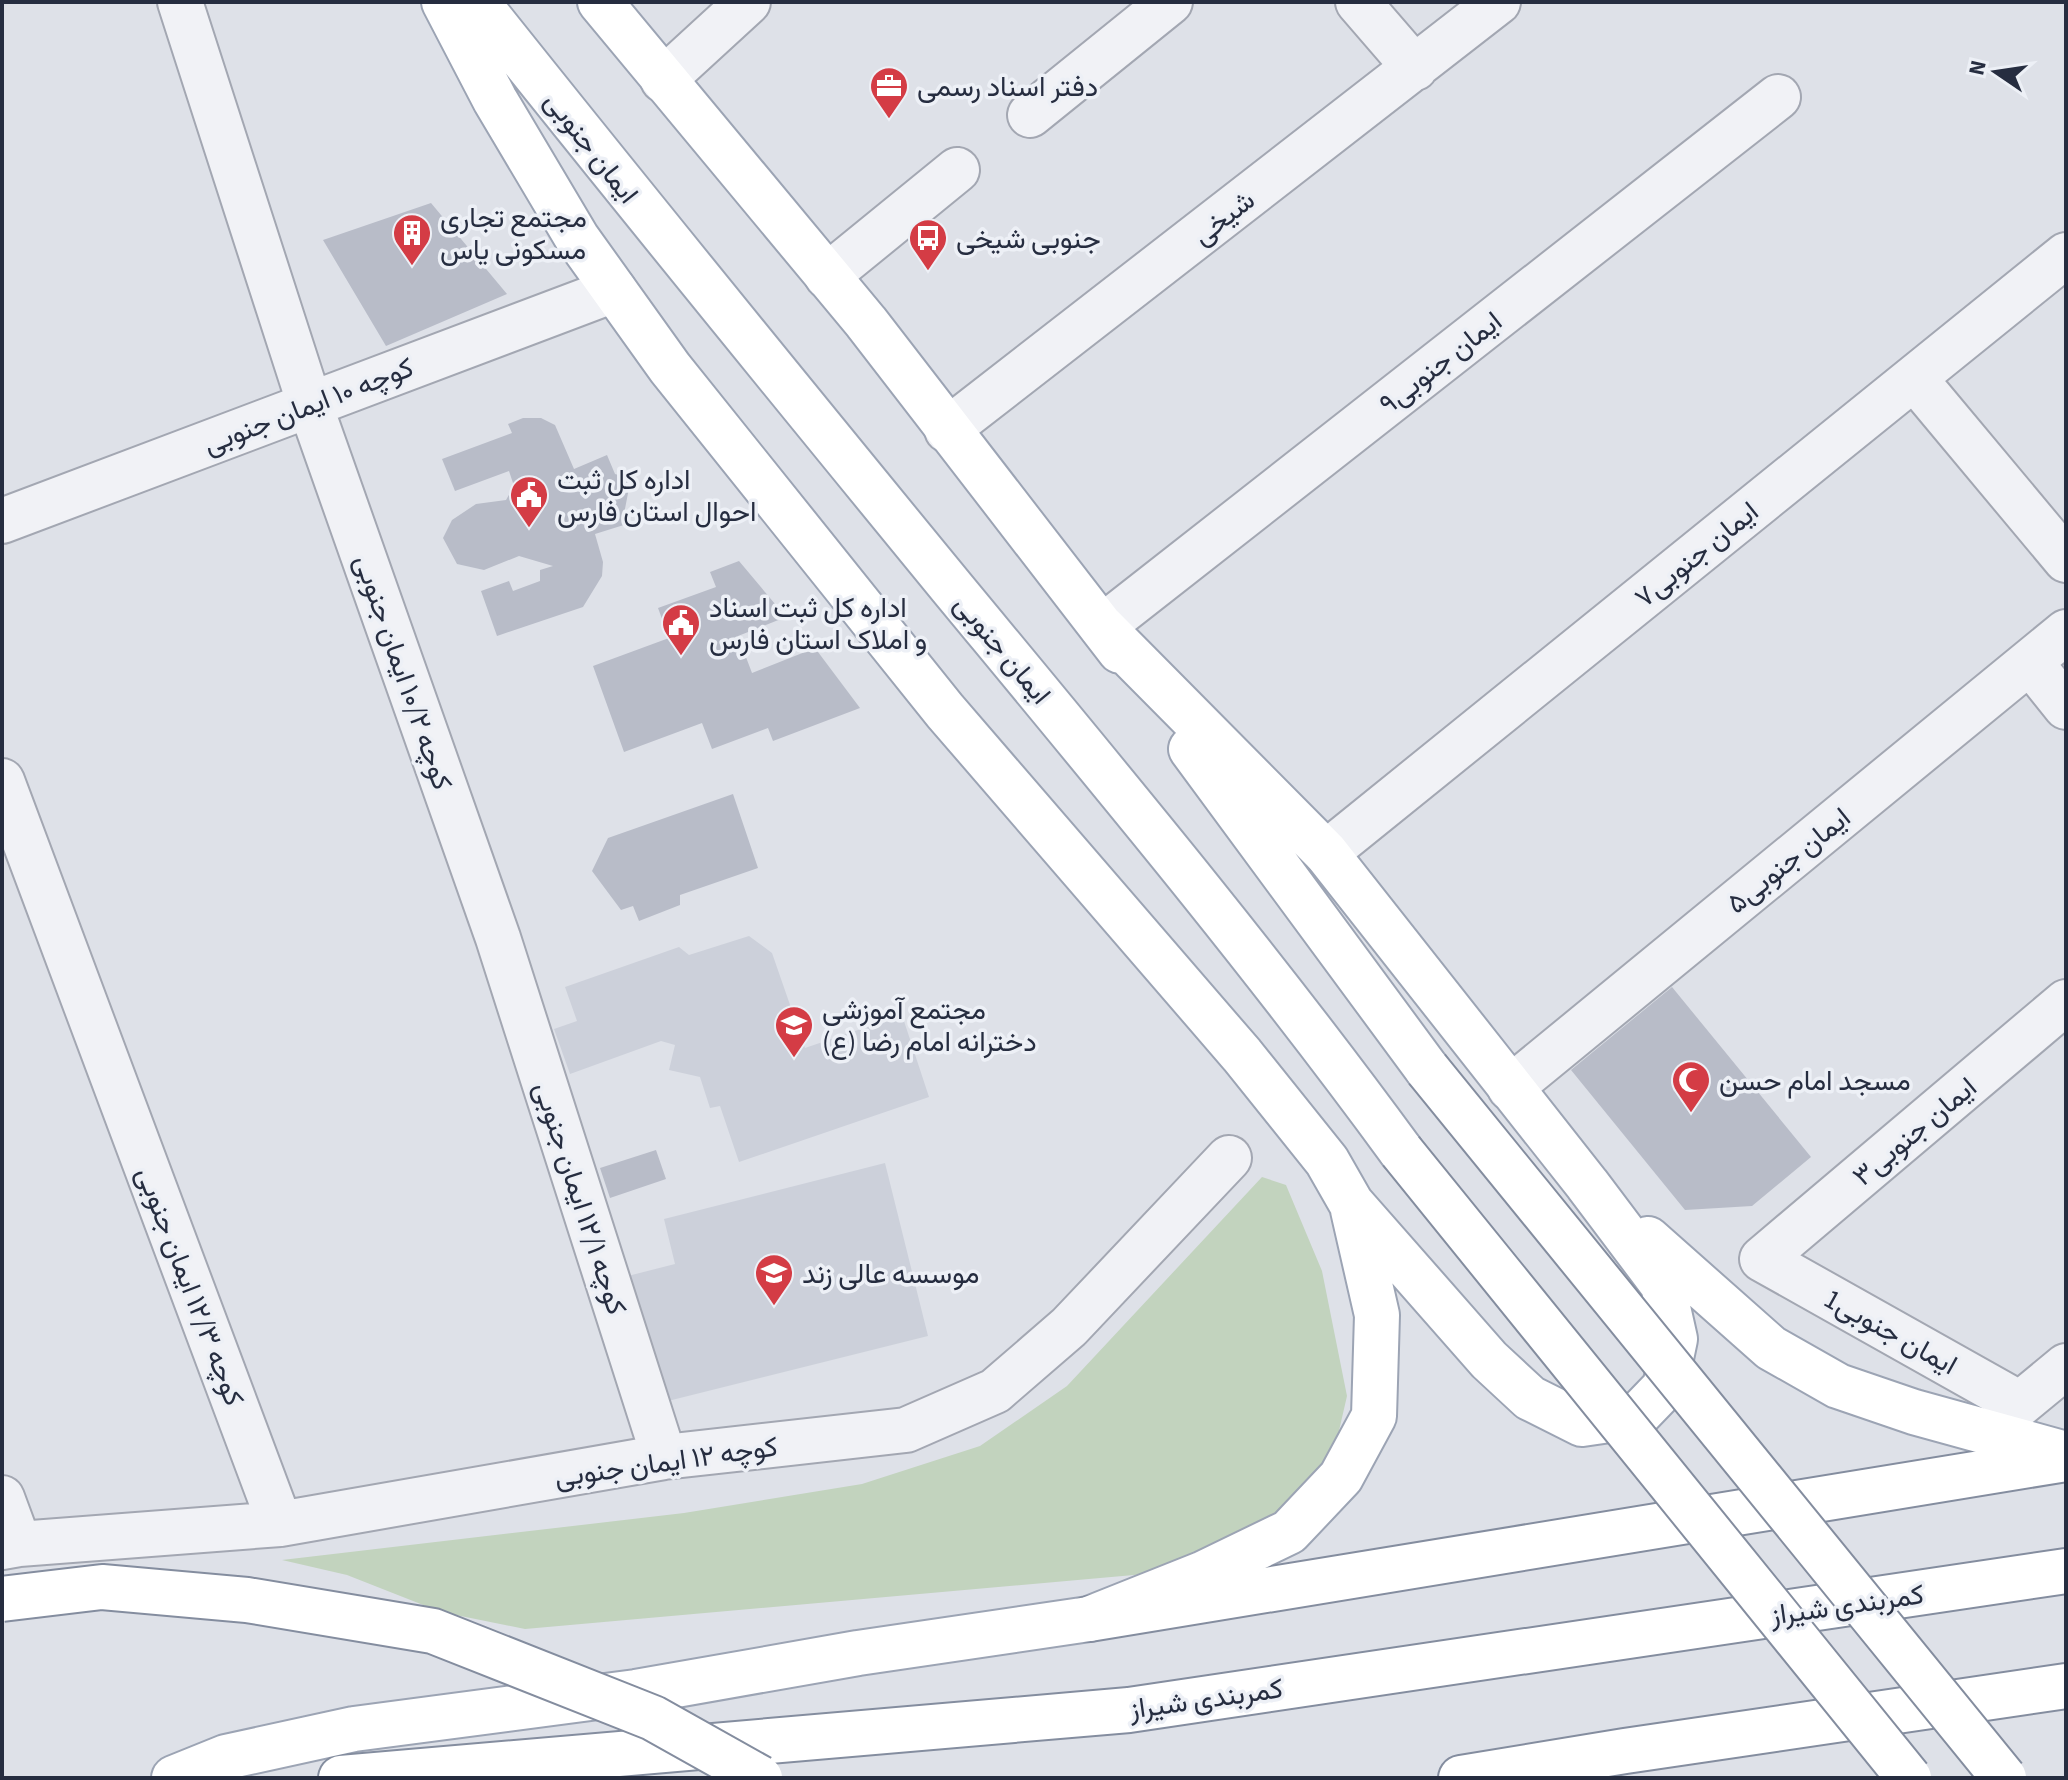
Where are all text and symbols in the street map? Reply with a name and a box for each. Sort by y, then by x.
north arrow [1956,32,2036,112]
text: N [1960,57,1995,78]
office icon: دفتر اسناد رسمی [868,65,910,120]
place label: دفتر اسناد رسمی [917,67,1098,107]
street label: ایمان جنوبی [535,83,648,212]
street label: شیخی [1184,181,1263,255]
place label: مجتمع تجاری مسکونی یاس [440,198,587,270]
building icon: مجتمع تجاری مسکونی یاس [391,212,433,267]
bus stop icon: جنوبی شیخی [907,217,949,272]
place label: جنوبی شیخی [956,219,1101,259]
street label: ایمان جنوبی۹ [1371,302,1511,424]
street label: کوچه ۱۰ ایمان جنوبی [198,347,419,464]
place label: اداره کل ثبت احوال استان فارس [557,460,757,532]
public building icon: اداره کل ثبت احوال استان فارس [508,474,550,529]
street label: ایمان جنوبی۷ [1626,492,1767,617]
street label: کوچه ۱۰/۲ ایمان جنوبی [344,549,462,795]
street label: ایمان جنوبی [944,586,1060,713]
place label: اداره کل ثبت اسناد و املاک استان فارس [709,588,927,660]
public building icon: اداره کل ثبت اسناد و املاک استان فارس [660,602,702,657]
street label: ایمان جنوبی۵ [1718,798,1859,923]
place label: مجتمع آموزشی دخترانه امام رضا (ع) [822,990,1037,1062]
school or university icon: مجتمع آموزشی دخترانه امام رضا (ع) [773,1004,815,1059]
mosque icon: مسجد امام حسن [1670,1059,1712,1114]
place label: مسجد امام حسن [1719,1061,1911,1101]
street label: ایمان جنوبی۳ [1844,1068,1985,1196]
street label: کوچه ۱۲/۱ ایمان جنوبی [524,1077,637,1320]
street label: کوچه ۱۲/۳ ایمان جنوبی [126,1161,254,1412]
school or university icon: موسسه عالی زند [753,1252,795,1307]
place label: موسسه عالی زند [802,1254,980,1294]
street label: 1ایمان جنوبی [1817,1279,1964,1385]
street label: کوچه ۱۲ ایمان جنوبی [552,1427,780,1497]
street label: کمربندی شیراز [1767,1574,1927,1636]
street label: کمربندی شیراز [1126,1668,1286,1730]

